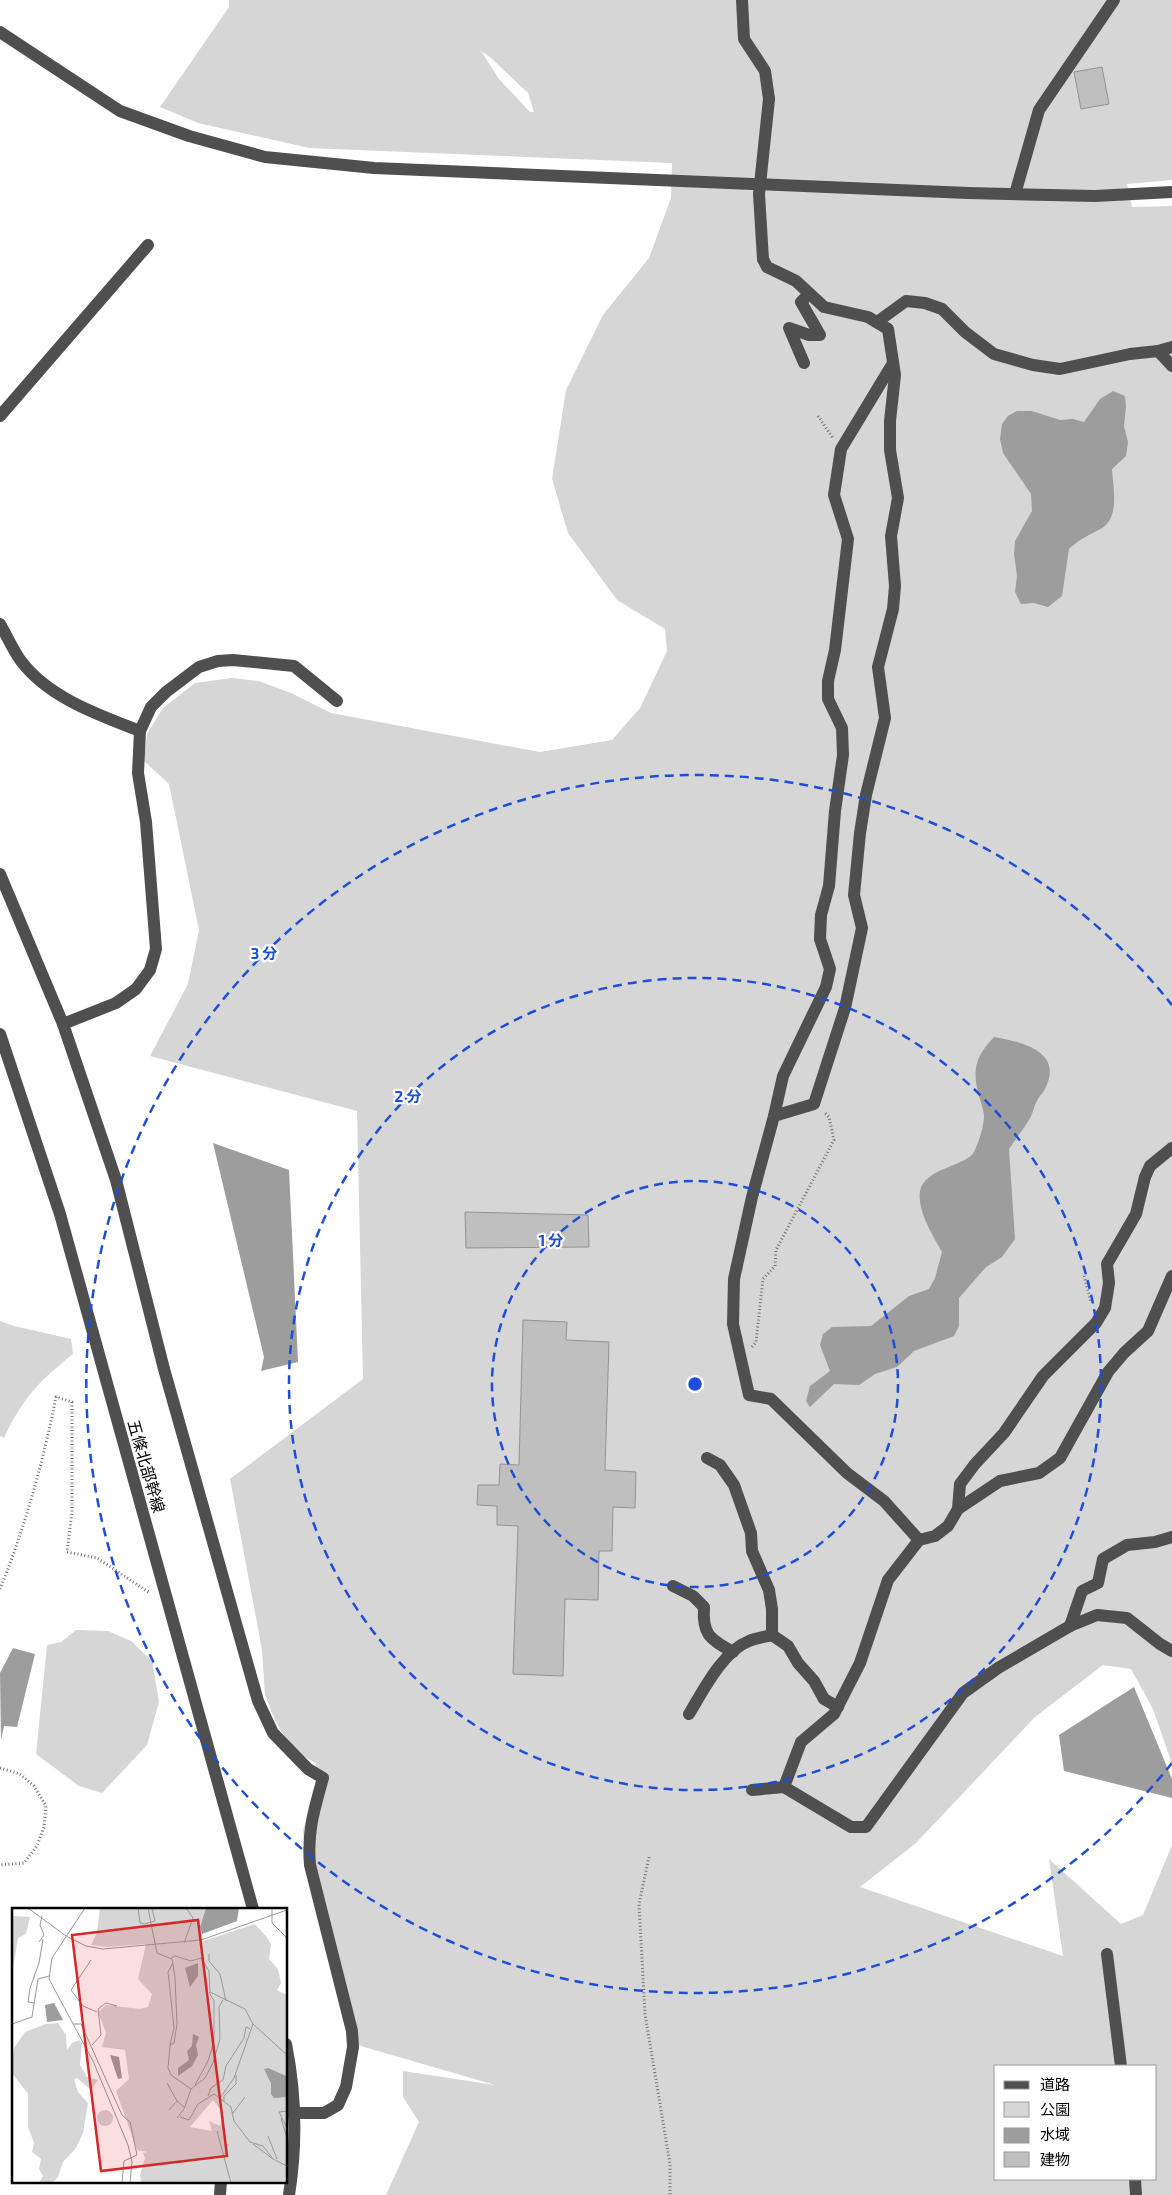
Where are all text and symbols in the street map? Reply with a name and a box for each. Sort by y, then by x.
text: 3 分 [251,944,277,962]
text: 2 分 [395,1087,421,1105]
text: 1 分 [539,1231,563,1249]
centre of rings [686,1375,704,1393]
street label: 五條北部幹線 [125,1417,169,1515]
inset map [12,1908,288,2182]
legend [994,2065,1157,2180]
text: 道路 [1040,2075,1070,2093]
text: 公園 [1040,2100,1070,2118]
text: 水域 [1040,2125,1070,2143]
text: 建物 [1040,2150,1070,2168]

